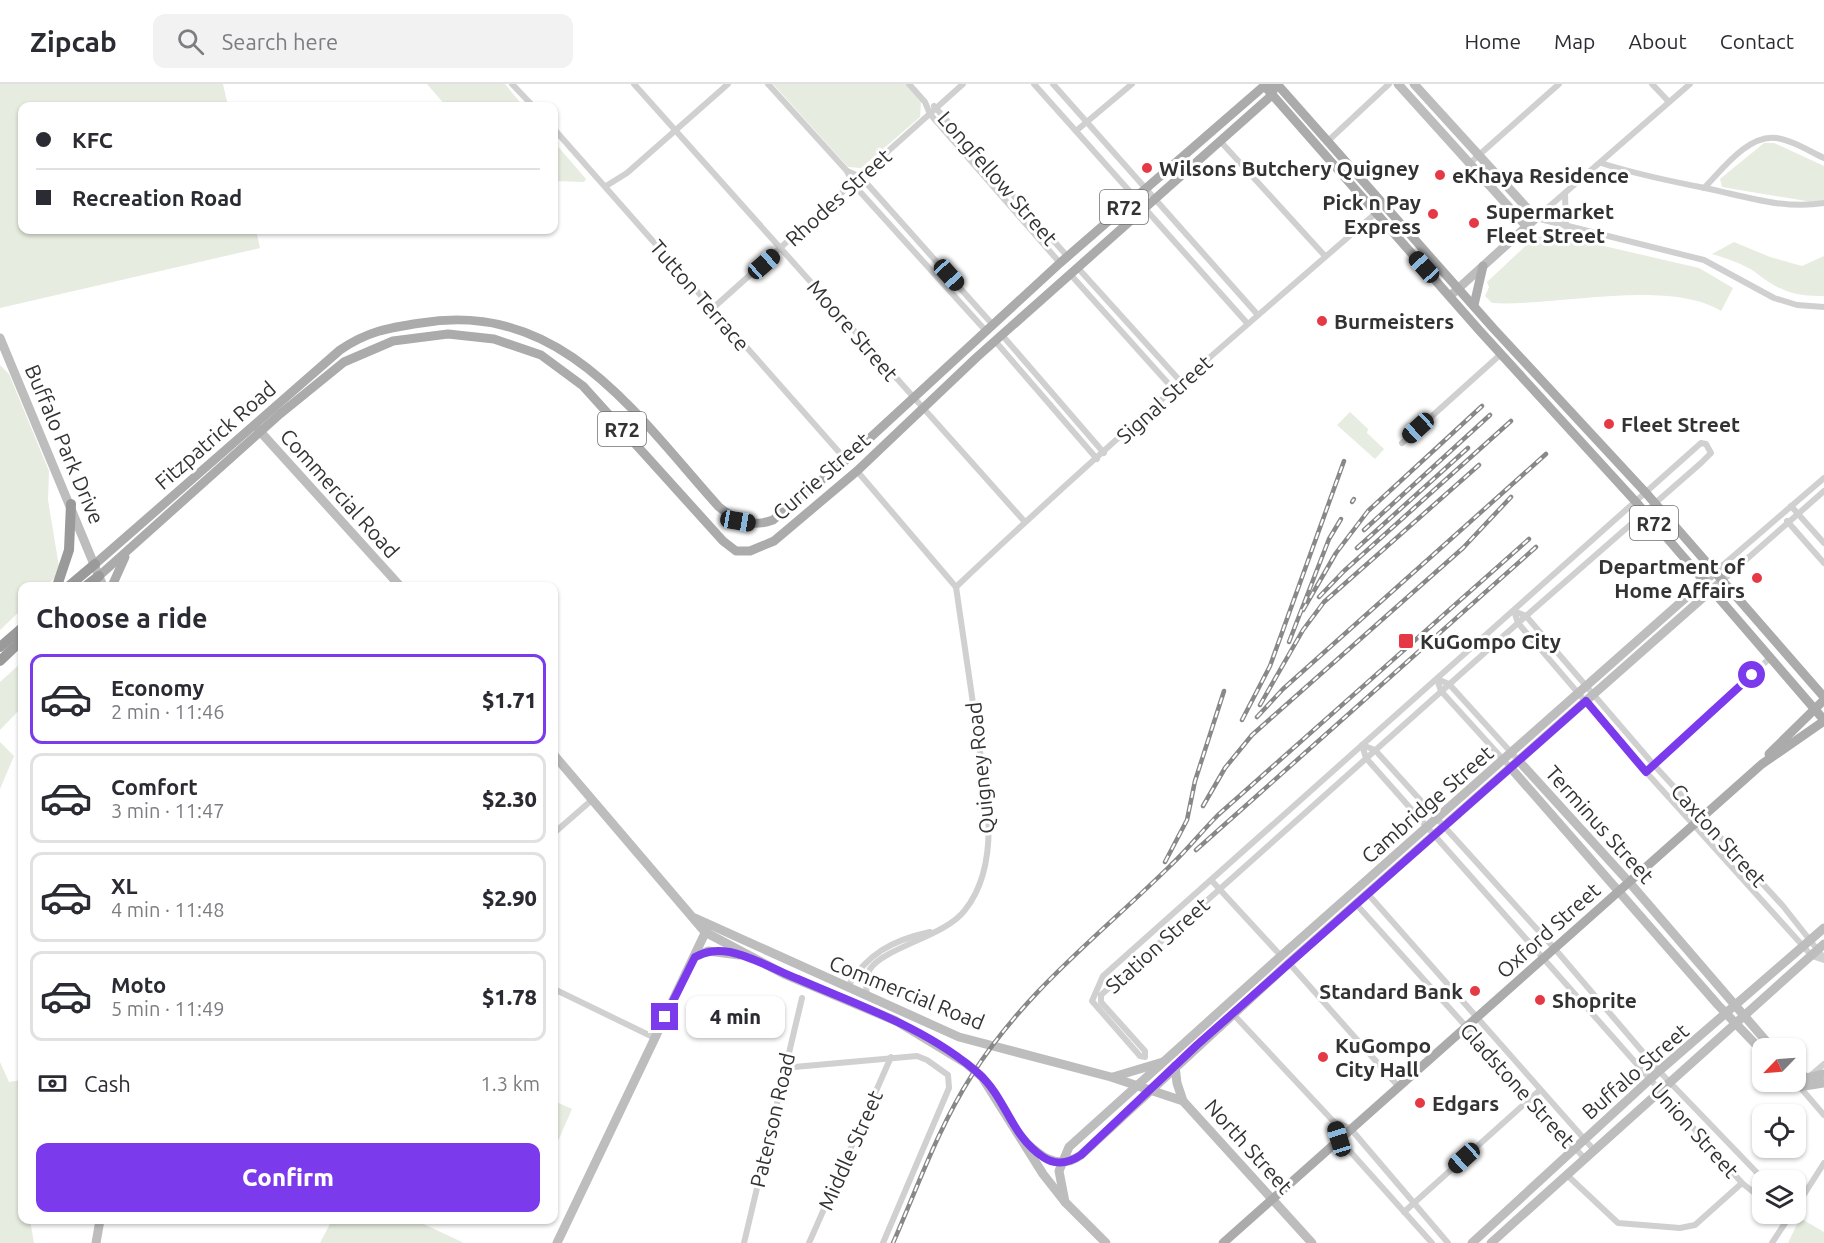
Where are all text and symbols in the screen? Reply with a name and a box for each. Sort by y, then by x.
search box [153,14,573,68]
icon: search [174,25,207,58]
text: Zipcab [30,26,117,57]
text: Search here [222,29,338,54]
text: Home [1464,29,1521,53]
text: Map [1554,29,1595,53]
text: About [1628,29,1687,53]
text: Contact [1720,29,1794,53]
street label: Longfellow Street [933,106,1063,250]
text: KFC [72,127,113,152]
street label: Rhodes Street [780,143,896,251]
place label: Wilsons Butchery Quigney [1159,156,1419,180]
marker: Wilsons Butchery Quigney [1140,161,1154,175]
place label: eKhaya Residence [1452,163,1629,187]
marker: eKhaya Residence [1433,168,1447,182]
text: Recreation Road [72,185,242,210]
road number: R72 [1100,190,1148,224]
place label: Pick n Pay Express [1322,190,1421,238]
place label: Supermarket Fleet Street [1486,199,1614,247]
marker: Pick n Pay Express [1426,207,1440,221]
marker: Supermarket Fleet Street [1467,216,1481,230]
street label: Tutton Terrace [645,235,755,355]
car [745,245,783,283]
car [1405,248,1443,286]
car [930,256,968,294]
street label: Moore Street [803,275,903,385]
place label: Burmeisters [1334,309,1454,333]
marker: Burmeisters [1315,314,1329,328]
street label: Signal Street [1111,350,1217,448]
street label: Buffalo Park Drive [21,361,109,527]
street label: Fitzpatrick Road [150,376,280,494]
car [1399,409,1437,447]
road number: R72 [598,412,646,446]
place label: Fleet Street [1621,412,1740,436]
marker: Fleet Street [1602,417,1616,431]
street label: Commercial Road [276,424,404,562]
street label: Currie Street [768,427,874,525]
road number: R72 [1630,506,1678,540]
car [719,509,757,533]
place label: Department of Home Affairs [1598,554,1745,602]
marker: Department of Home Affairs [1750,571,1764,585]
text: Choose a ride [36,603,208,633]
place label: KuGompo City [1420,629,1561,653]
marker: KuGompo City [1397,632,1415,650]
route start [1738,661,1765,688]
icon: car [39,672,93,726]
text: Economy [111,675,204,700]
text: $1.71 [482,687,537,712]
text: 2 min · 11:46 [111,700,225,723]
street label: Quigney Road [961,701,999,835]
street label: Cambridge Street [1356,740,1498,868]
street label: Terminus Street [1541,760,1659,888]
icon: car [39,771,93,825]
text: Comfort [111,774,198,799]
street label: Caxton Street [1667,779,1771,891]
text: $2.30 [482,786,537,811]
text: 3 min · 11:47 [111,799,225,822]
icon: car [39,870,93,924]
text: XL [111,873,138,898]
street label: Oxford Street [1491,877,1605,983]
text: $2.90 [482,885,537,910]
street label: Station Street [1100,892,1214,998]
text: 4 min · 11:48 [111,898,225,921]
street label: Commercial Road [826,950,988,1034]
icon: car [39,969,93,1023]
text: Moto [111,972,166,997]
place label: Standard Bank [1319,979,1463,1003]
text: $1.78 [482,984,537,1009]
marker: Standard Bank [1468,984,1482,998]
place label: Shoprite [1552,988,1637,1012]
marker: Shoprite [1533,993,1547,1007]
callout: 4 min [686,996,785,1038]
text: 5 min · 11:49 [111,997,225,1020]
route end [651,1003,678,1030]
text: 4 min [710,1005,761,1028]
street label: Gladstone Street [1456,1018,1580,1152]
street label: Buffalo Street [1577,1018,1693,1124]
place label: KuGompo City Hall [1335,1033,1431,1081]
north arrow [1752,1038,1806,1092]
map controls [1752,1038,1806,1224]
street label: Paterson Road [745,1050,799,1190]
marker: KuGompo City Hall [1316,1050,1330,1064]
icon: cash [36,1067,69,1100]
text: Cash [84,1071,131,1096]
text: 1.3 km [481,1072,540,1095]
street label: Union Street [1646,1078,1744,1182]
street label: Middle Street [813,1086,887,1214]
place label: Edgars [1432,1091,1499,1115]
street label: North Street [1200,1094,1298,1198]
marker: Edgars [1413,1096,1427,1110]
button: locate [1752,1104,1806,1158]
car [1325,1119,1353,1159]
car [1445,1139,1483,1177]
button: Confirm [36,1143,540,1212]
button: layers [1752,1170,1806,1224]

